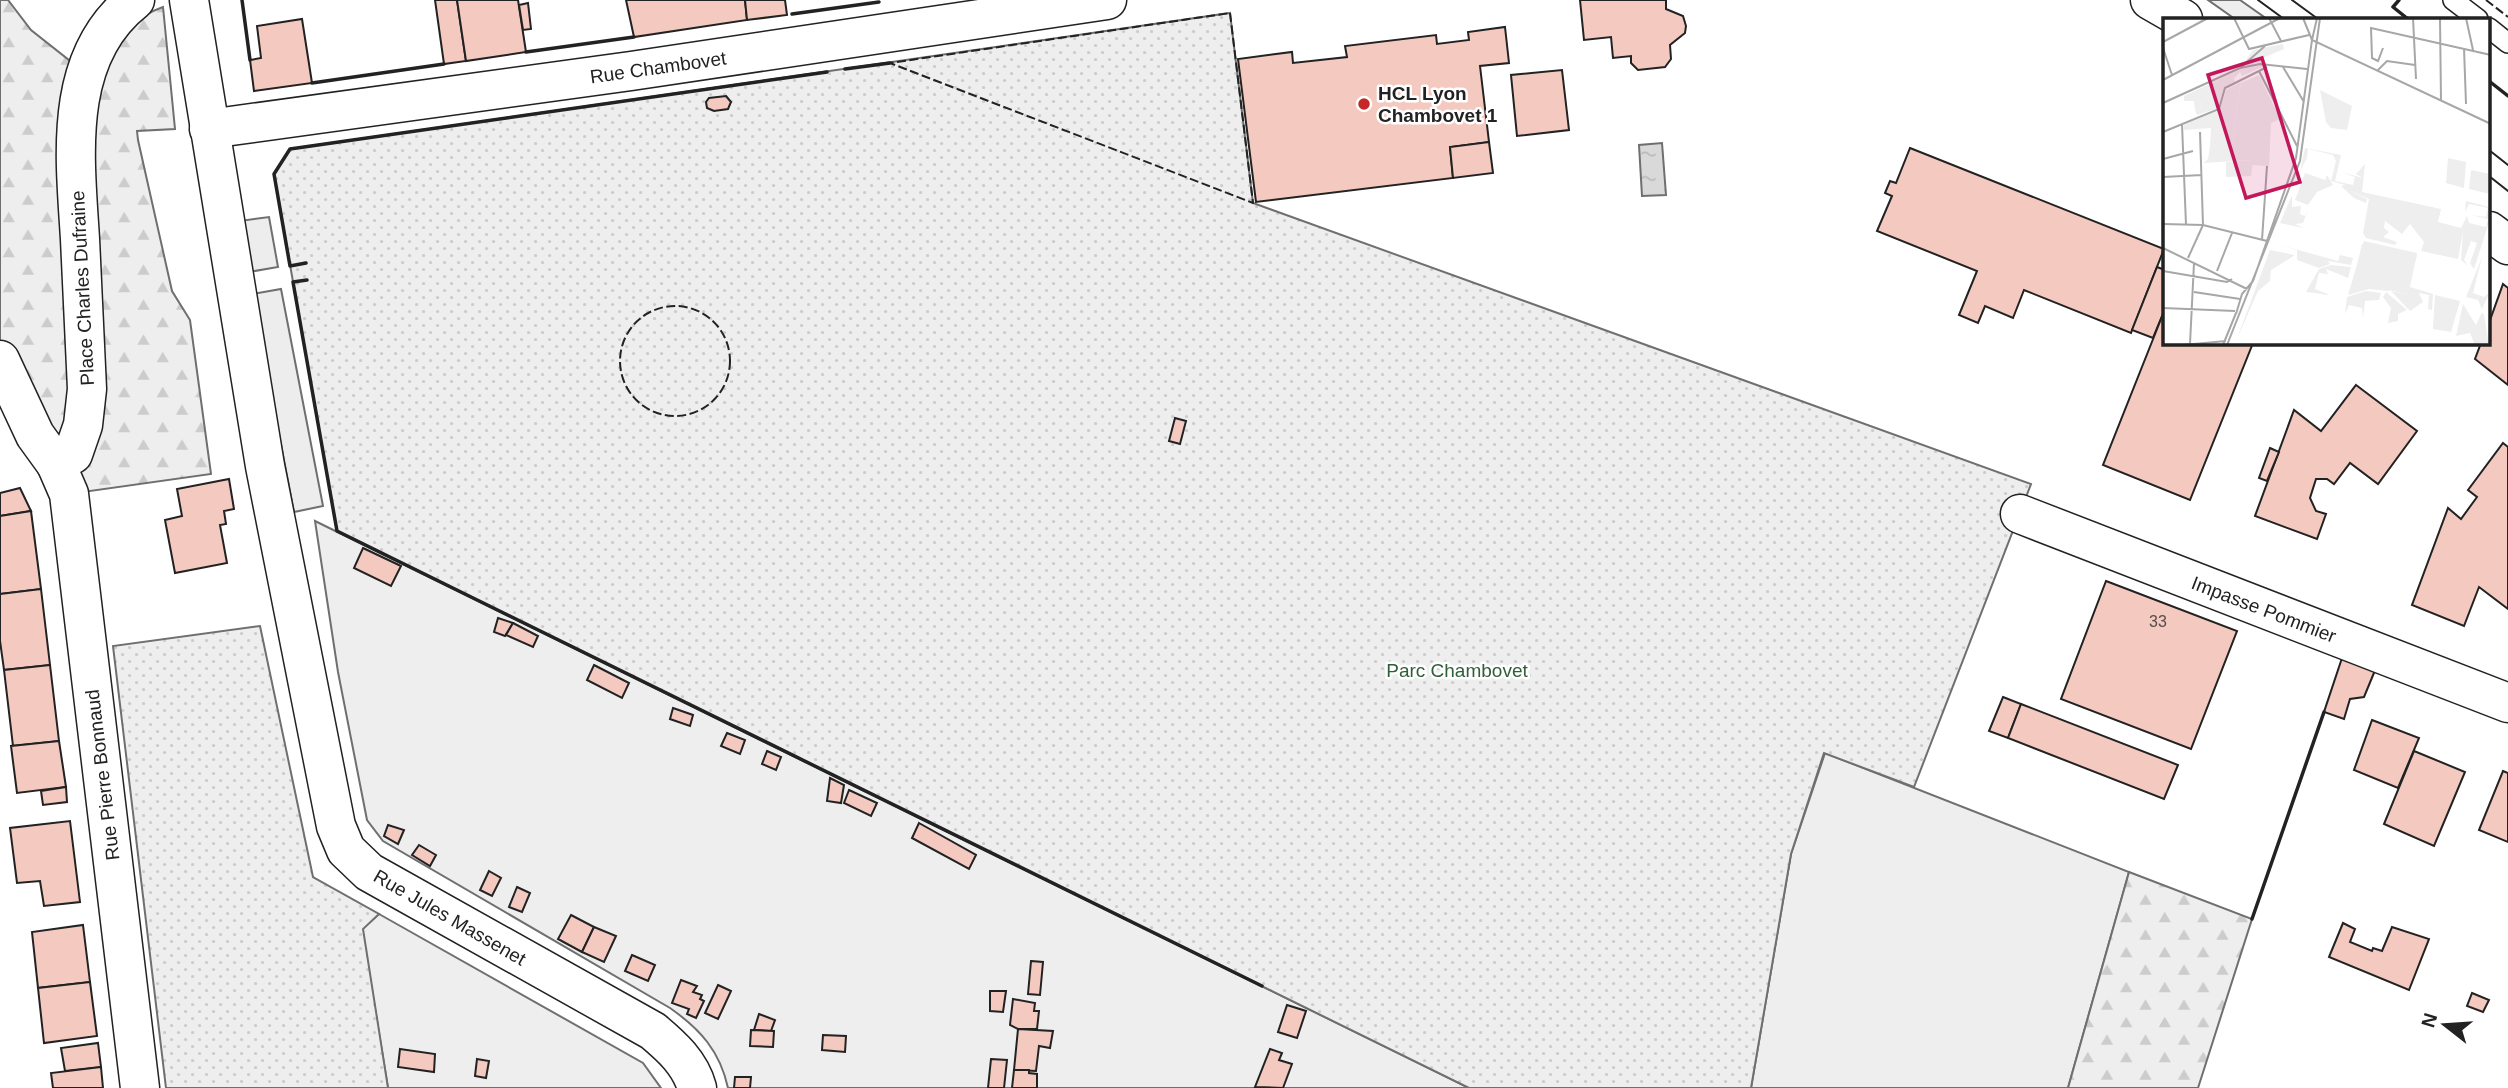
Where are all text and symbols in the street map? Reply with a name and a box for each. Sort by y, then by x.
inset map [2163,18,2490,345]
street label: Rue Chambovet [589,47,728,87]
place label: HCL Lyon Chambovet 1 [1378,83,1498,126]
marker: HCL Lyon Chambovet 1 [1356,96,1372,112]
street label: Place Charles Dufraine [67,190,98,386]
street label: Impasse Pommier [2189,572,2340,647]
house number: 33 [2149,613,2167,630]
park label: Parc Chambovet [1386,660,1528,681]
street label: Rue Pierre Bonnaud [82,688,123,862]
street label: Rue Jules Massenet [370,865,530,970]
north arrow [2410,990,2480,1060]
text: N [2417,1011,2441,1030]

